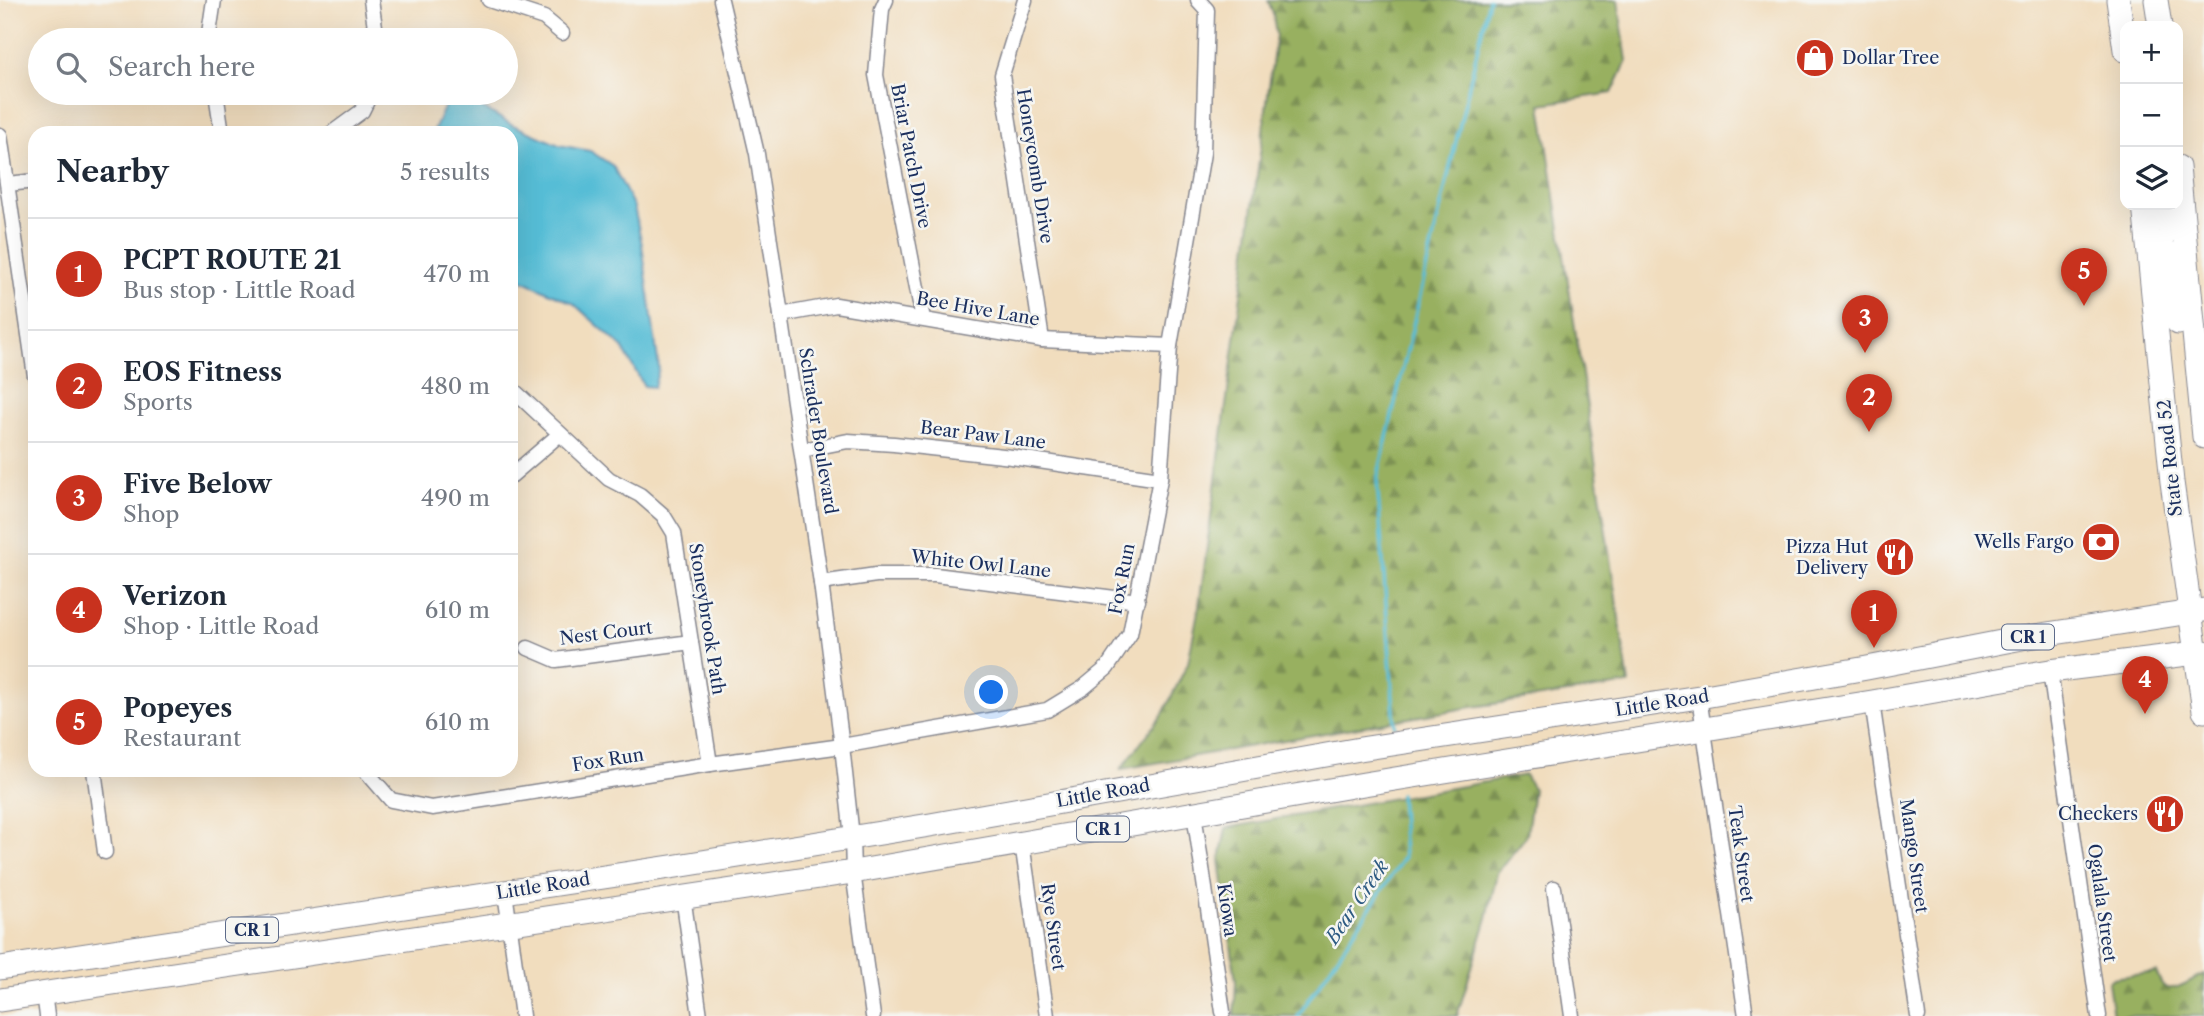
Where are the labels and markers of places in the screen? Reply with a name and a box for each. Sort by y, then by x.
shop icon: Dollar Tree [1794,37,1836,79]
place label: Dollar Tree [1842,47,1939,69]
pin: 5 [2061,248,2107,306]
pin: 3 [1842,295,1888,353]
pin: 2 [1846,374,1892,432]
bank icon: Wells Fargo [2080,521,2122,563]
place label: Wells Fargo [1973,531,2074,553]
place label: Pizza Hut Delivery [1785,536,1869,579]
restaurant icon: Pizza Hut Delivery [1874,536,1916,578]
pin: 1 [1851,590,1897,648]
pin: 4 [2122,656,2168,714]
restaurant icon: Checkers [2144,793,2186,835]
place label: Checkers [2058,803,2138,825]

